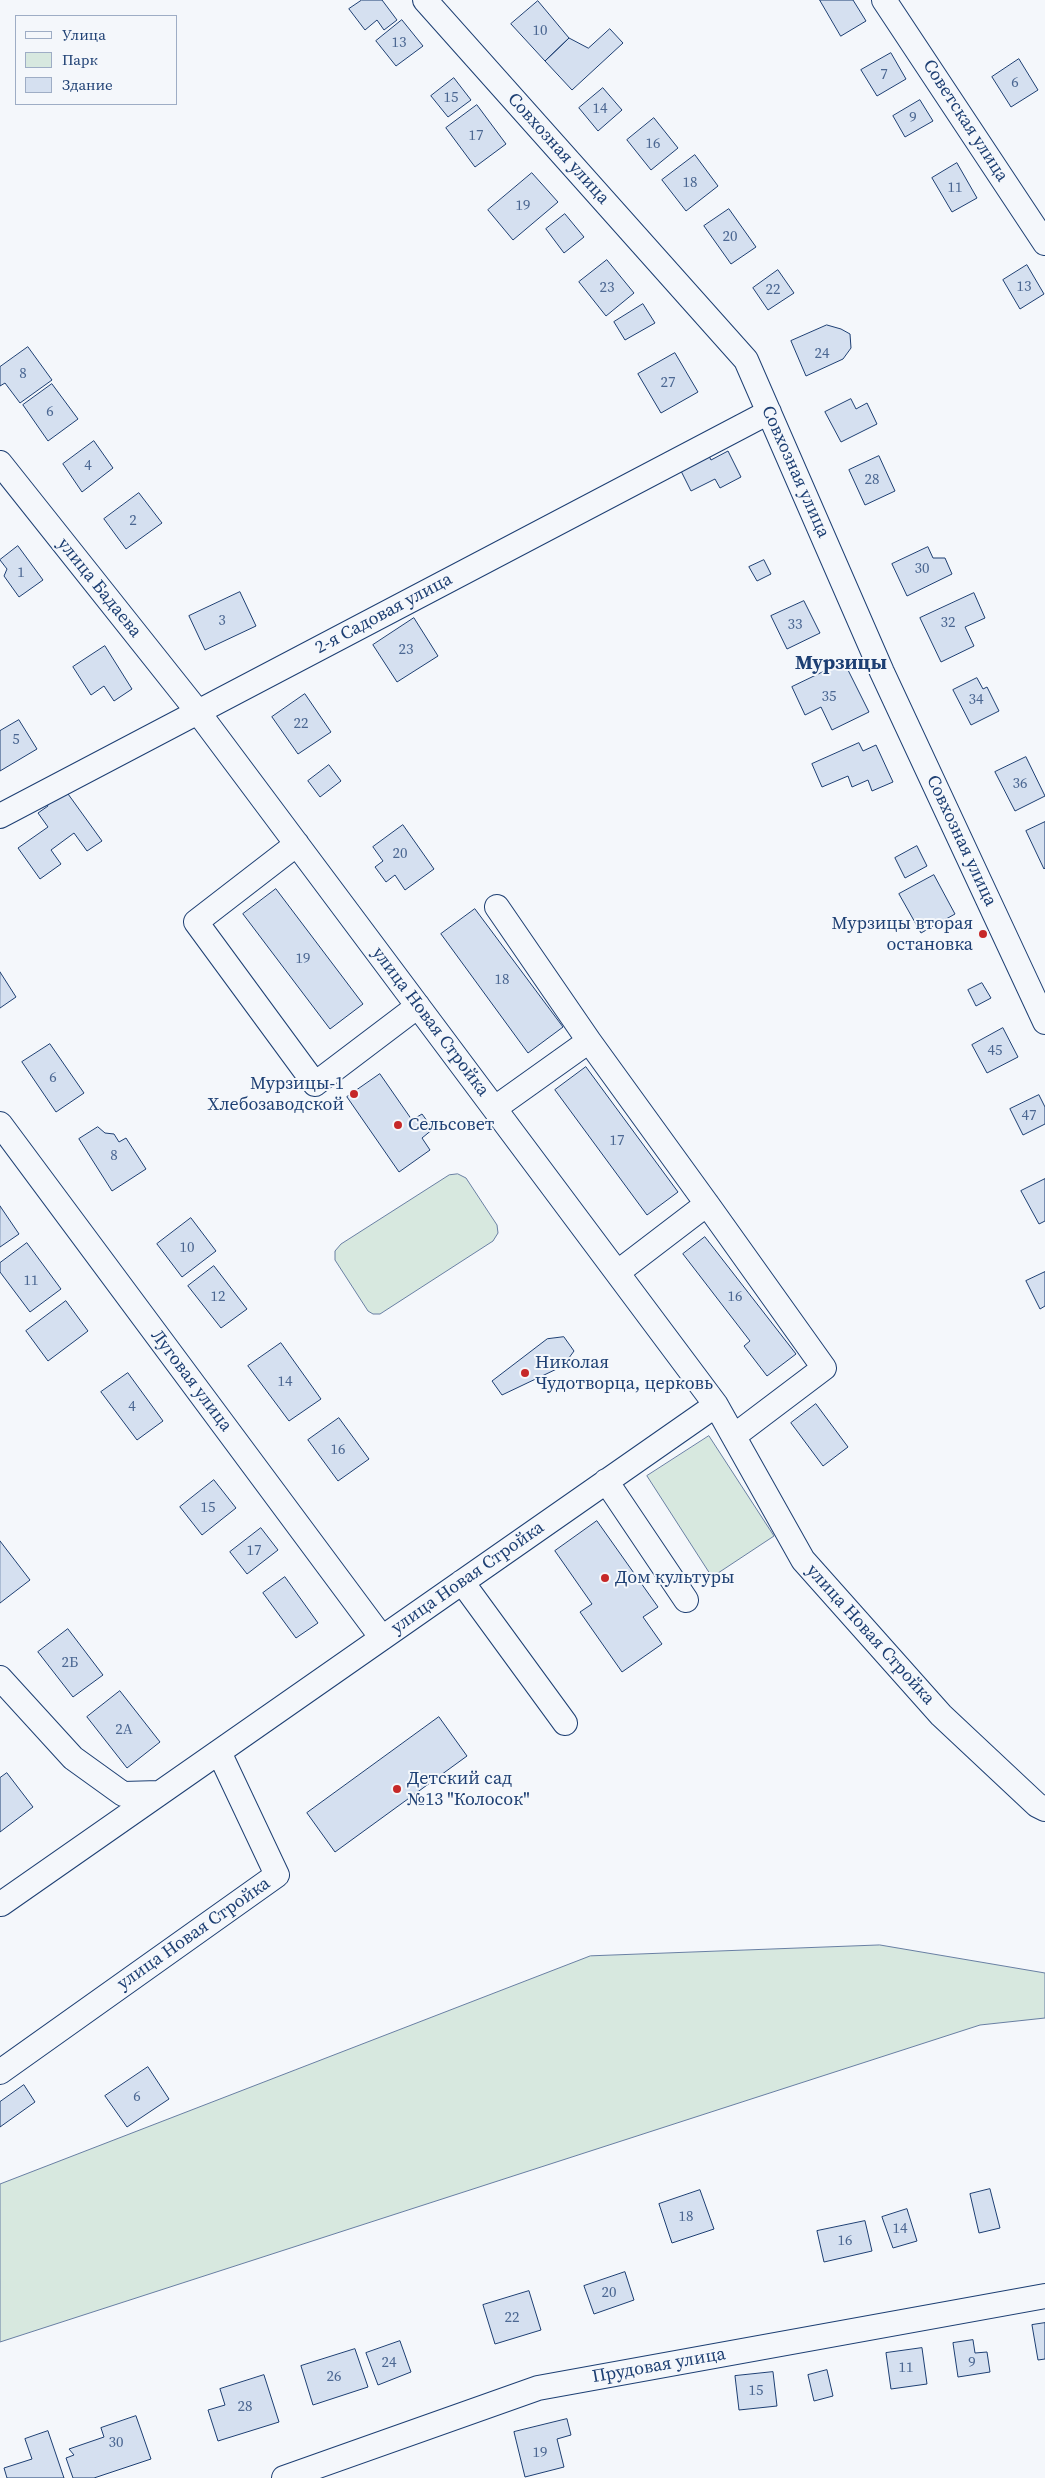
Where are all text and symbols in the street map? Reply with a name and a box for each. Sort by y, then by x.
legend [15,15,178,105]
house number: 10 [533,22,547,40]
text: Улица [62,24,106,45]
house number: 13 [392,34,406,52]
text: Парк [62,49,98,70]
street label: Советская улица [917,56,1013,186]
house number: 7 [880,66,888,84]
text: Здание [62,74,113,95]
house number: 6 [1011,74,1019,92]
house number: 15 [444,89,458,107]
street label: Совхозная улица [502,89,614,209]
house number: 14 [593,100,607,118]
house number: 9 [909,109,917,127]
house number: 17 [469,127,483,145]
house number: 16 [646,135,660,153]
house number: 18 [683,174,697,192]
house number: 11 [948,179,962,197]
house number: 19 [516,197,530,215]
house number: 20 [723,228,737,246]
house number: 13 [1017,278,1031,296]
house number: 23 [600,279,614,297]
house number: 22 [766,281,780,299]
house number: 24 [815,345,829,363]
house number: 8 [19,365,27,383]
house number: 27 [661,374,675,392]
house number: 6 [46,403,54,421]
street label: Совхозная улица [756,403,834,541]
house number: 4 [84,457,92,475]
house number: 28 [865,471,879,489]
house number: 2 [129,512,137,530]
street label: улица Бадаева [52,534,146,642]
house number: 30 [915,560,929,578]
house number: 1 [17,564,25,582]
street label: 2-я Садовая улица [312,569,456,659]
house number: 3 [218,612,226,630]
house number: 32 [941,614,955,632]
house number: 33 [788,616,802,634]
house number: 23 [399,641,413,659]
district label: Мурзицы [795,652,887,676]
house number: 35 [822,688,836,706]
house number: 34 [969,691,983,709]
house number: 22 [294,715,308,733]
house number: 5 [12,731,20,749]
street label: Совхозная улица [921,772,1001,910]
house number: 36 [1013,775,1027,793]
house number: 20 [393,845,407,863]
place label: Мурзицы вторая остановка [832,913,973,956]
marker: Мурзицы вторая остановка [977,928,989,940]
street label: улица Новая Стройка [367,943,493,1101]
house number: 19 [296,950,310,968]
house number: 18 [495,971,509,989]
house number: 45 [988,1042,1002,1060]
house number: 6 [49,1069,57,1087]
place label: Мурзицы-1 Хлебозаводской [208,1073,344,1116]
marker: Мурзицы-1 Хлебозаводской [348,1088,360,1100]
house number: 47 [1022,1107,1036,1125]
place label: Сельсовет [408,1114,494,1136]
marker: Сельсовет [392,1119,404,1131]
house number: 17 [610,1132,624,1150]
house number: 8 [110,1147,118,1165]
house number: 10 [180,1239,194,1257]
house number: 11 [24,1272,38,1290]
house number: 12 [211,1288,225,1306]
house number: 16 [728,1288,742,1306]
street label: Луговая улица [146,1326,236,1436]
place label: Николая Чудотворца, церковь [535,1352,713,1395]
marker: Николая Чудотворца, церковь [519,1367,531,1379]
house number: 14 [278,1373,292,1391]
house number: 4 [128,1398,136,1416]
house number: 16 [331,1441,345,1459]
house number: 15 [201,1499,215,1517]
street label: улица Новая Стройка [387,1517,549,1639]
house number: 17 [247,1542,261,1560]
street label: улица Новая Стройка [801,1560,939,1710]
place label: Дом культуры [615,1567,735,1589]
marker: Дом культуры [599,1572,611,1584]
house number: 2Б [62,1654,78,1672]
house number: 2А [115,1721,133,1739]
place label: Детский сад №13 "Колосок" [407,1768,530,1810]
marker: Детский сад №13 "Колосок" [391,1783,403,1795]
street label: улица Новая Стройка [113,1873,275,1995]
house number: 6 [133,2088,141,2106]
house number: 18 [679,2208,693,2226]
house number: 14 [893,2220,907,2238]
house number: 16 [838,2232,852,2250]
house number: 20 [602,2284,616,2302]
house number: 22 [505,2309,519,2327]
street label: Прудовая улица [591,2344,727,2388]
house number: 24 [382,2354,396,2372]
house number: 9 [968,2354,976,2372]
house number: 11 [899,2359,913,2377]
house number: 26 [327,2368,341,2386]
house number: 15 [749,2382,763,2400]
house number: 28 [238,2398,252,2416]
house number: 30 [109,2434,123,2452]
house number: 19 [533,2444,547,2462]

